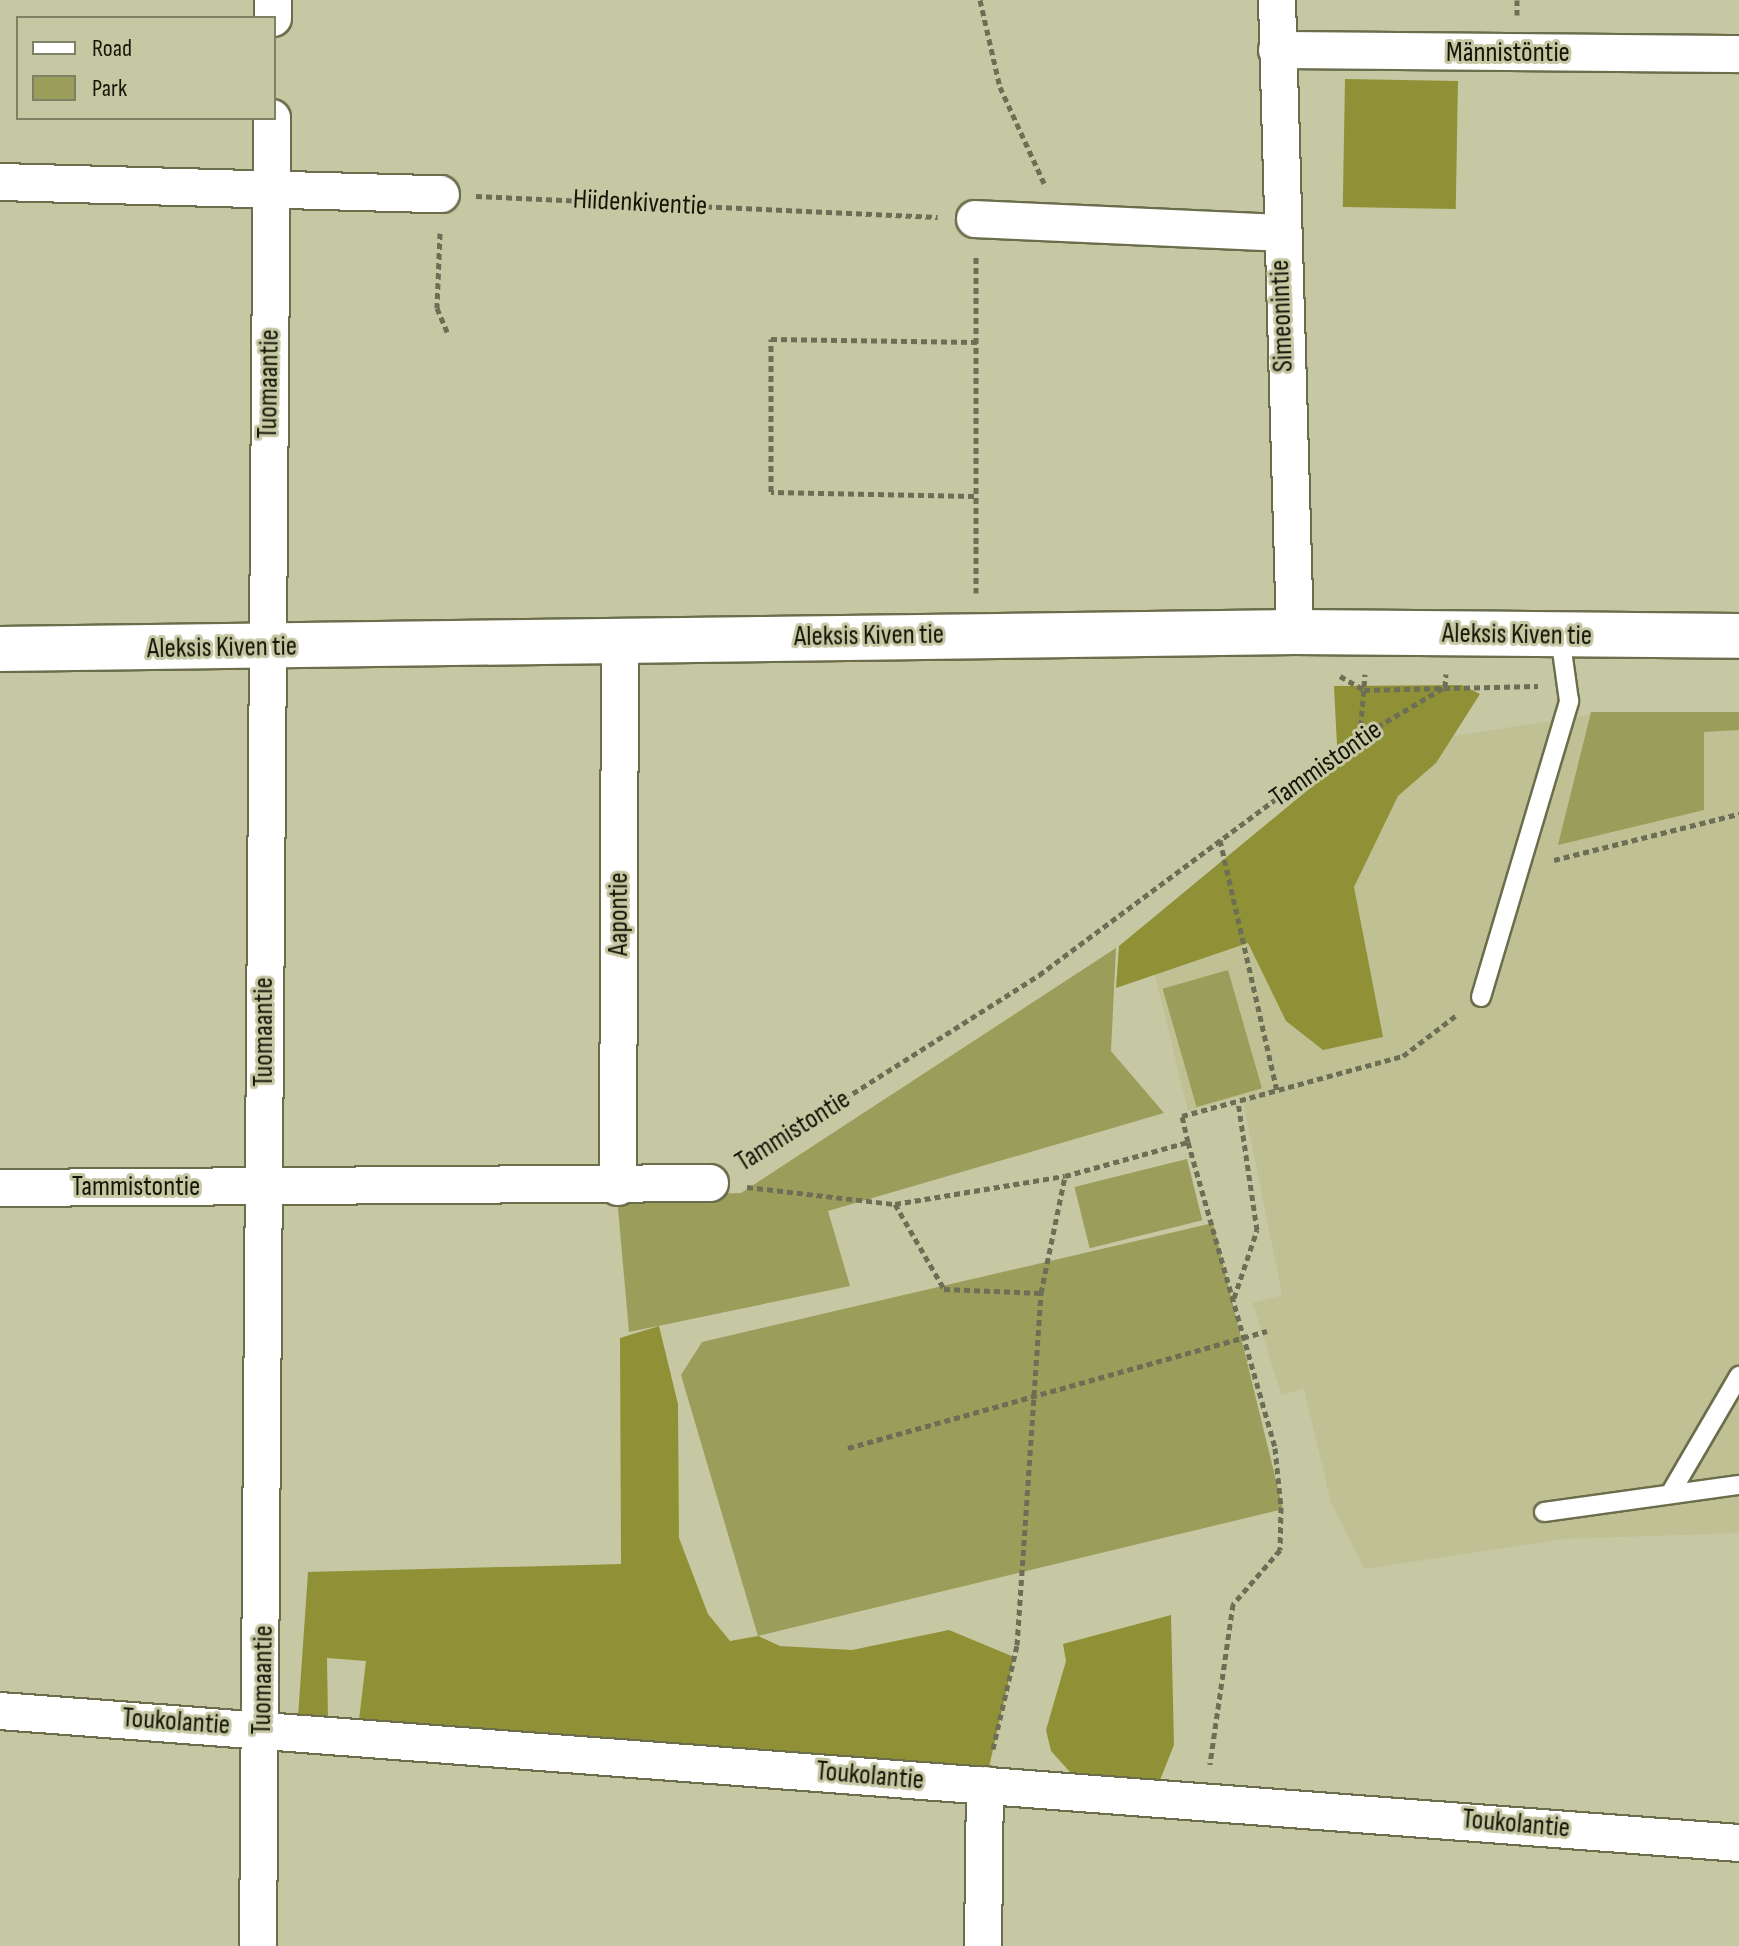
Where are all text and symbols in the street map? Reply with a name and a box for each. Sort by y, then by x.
legend [16,16,276,120]
text: Road [92,34,132,63]
street label: Männistöntie [1446,36,1570,70]
text: Park [92,74,127,103]
street label: Hiidenkiventie [572,183,708,223]
street label: Simeonintie [1263,259,1301,373]
street label: Tuomaantie [251,329,287,439]
street label: Aleksis Kiven tie [1442,617,1592,653]
street label: Aleksis Kiven tie [794,618,944,654]
street label: Aleksis Kiven tie [147,630,297,666]
street label: Tammistontie [1264,713,1388,815]
street label: Aapontie [602,872,636,956]
street label: Tuomaantie [247,977,281,1087]
street label: Tammistontie [730,1083,856,1179]
street label: Tammistontie [72,1170,200,1204]
street label: Tuomaantie [245,1625,281,1735]
street label: Toukolantie [121,1701,231,1743]
street label: Toukolantie [815,1755,925,1797]
street label: Toukolantie [1461,1803,1571,1845]

